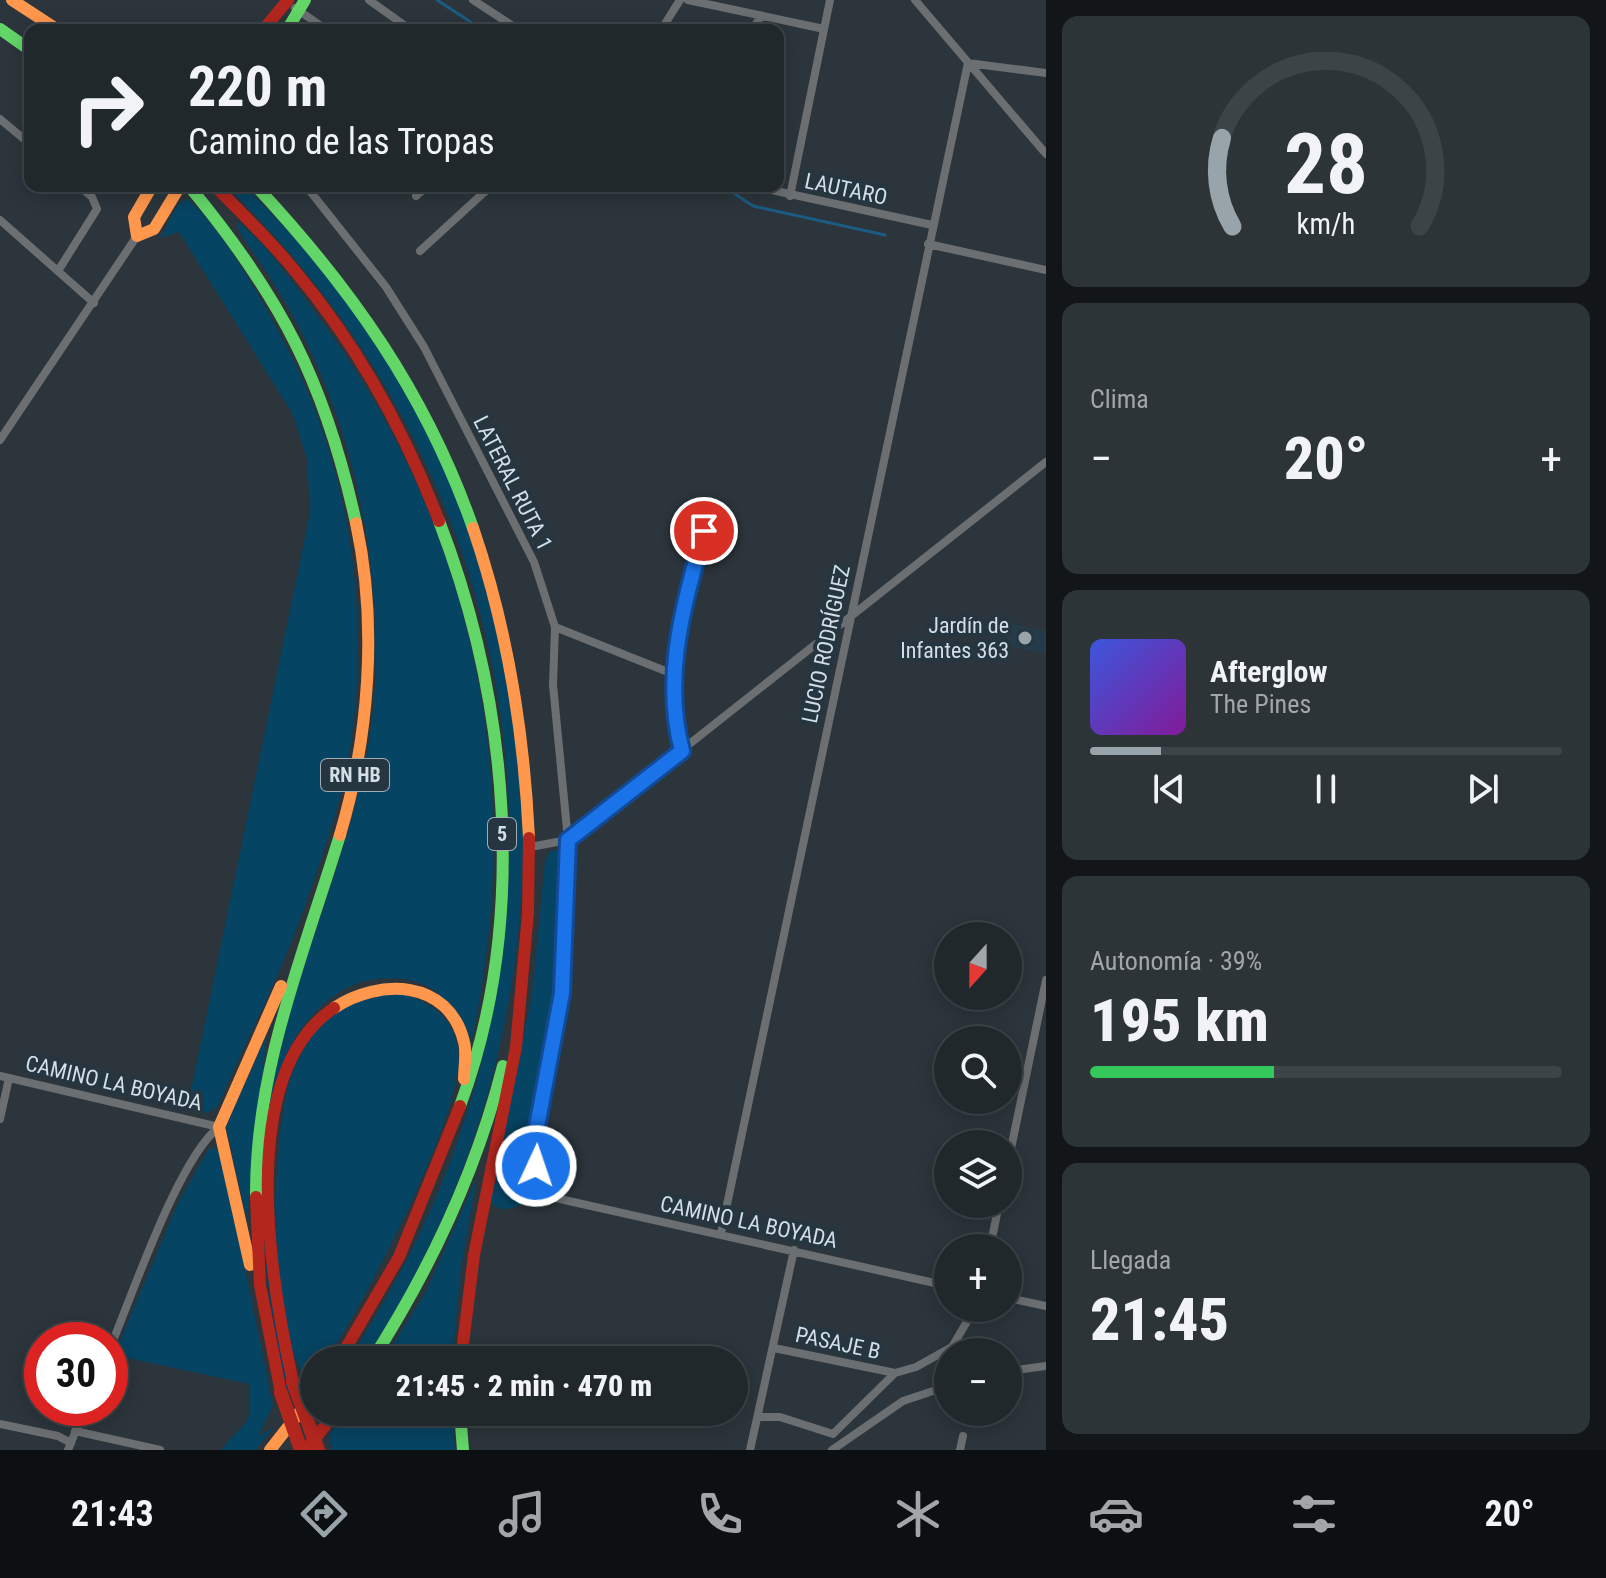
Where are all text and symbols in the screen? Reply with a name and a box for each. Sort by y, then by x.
text: 220 m [188,54,327,120]
icon: right [56,56,160,160]
text: 28 [1284,116,1368,213]
text: Camino de las Tropas [188,121,495,163]
street label: LAUTARO [802,168,890,210]
text: km/h [1297,208,1355,242]
text: Clima [1090,384,1149,414]
street label: LATERAL RUTA 1 [468,412,558,554]
text: 20° [1284,423,1368,494]
text: − [1090,433,1112,485]
text: + [1540,433,1562,485]
pin [670,497,738,565]
icon: arrive [682,509,726,553]
street label: LUCIO RODRÍGUEZ [797,563,855,725]
place label: Jardín de Infantes 363 [900,613,1009,663]
marker: Jardín de Infantes 363 [1016,629,1034,647]
text: Afterglow [1210,654,1328,689]
text: The Pines [1210,689,1311,719]
road number: RN HB [321,759,389,791]
icon: previous [1147,767,1191,811]
icon: pause [1304,767,1348,811]
icon: next [1461,767,1505,811]
road number: 5 [488,818,516,850]
north arrow [934,922,1022,1010]
map controls [934,922,1022,1426]
text: Autonomía · 39% [1090,946,1262,976]
text: 195 km [1090,985,1269,1056]
button: search [934,1026,1022,1114]
street label: CAMINO LA BOYADA [23,1051,205,1116]
position arrow [494,1124,578,1208]
button: layers [934,1130,1022,1218]
street label: CAMINO LA BOYADA [658,1191,840,1253]
button: + [934,1234,1022,1322]
text: Llegada [1090,1245,1171,1275]
text: 21:45 [1090,1284,1229,1355]
speed limit sign: 30 [24,1322,128,1426]
street label: PASAJE B [793,1322,883,1364]
button: − [934,1338,1022,1426]
text: 21:45 · 2 min · 470 m [396,1368,652,1403]
icon: directions [296,1486,352,1542]
icon: music [494,1486,550,1542]
icon: phone [692,1486,748,1542]
icon: climate [890,1486,946,1542]
icon: car [1088,1486,1144,1542]
icon: filters [1286,1486,1342,1542]
text: 21:43 [71,1493,154,1535]
text: 20° [1484,1493,1535,1535]

